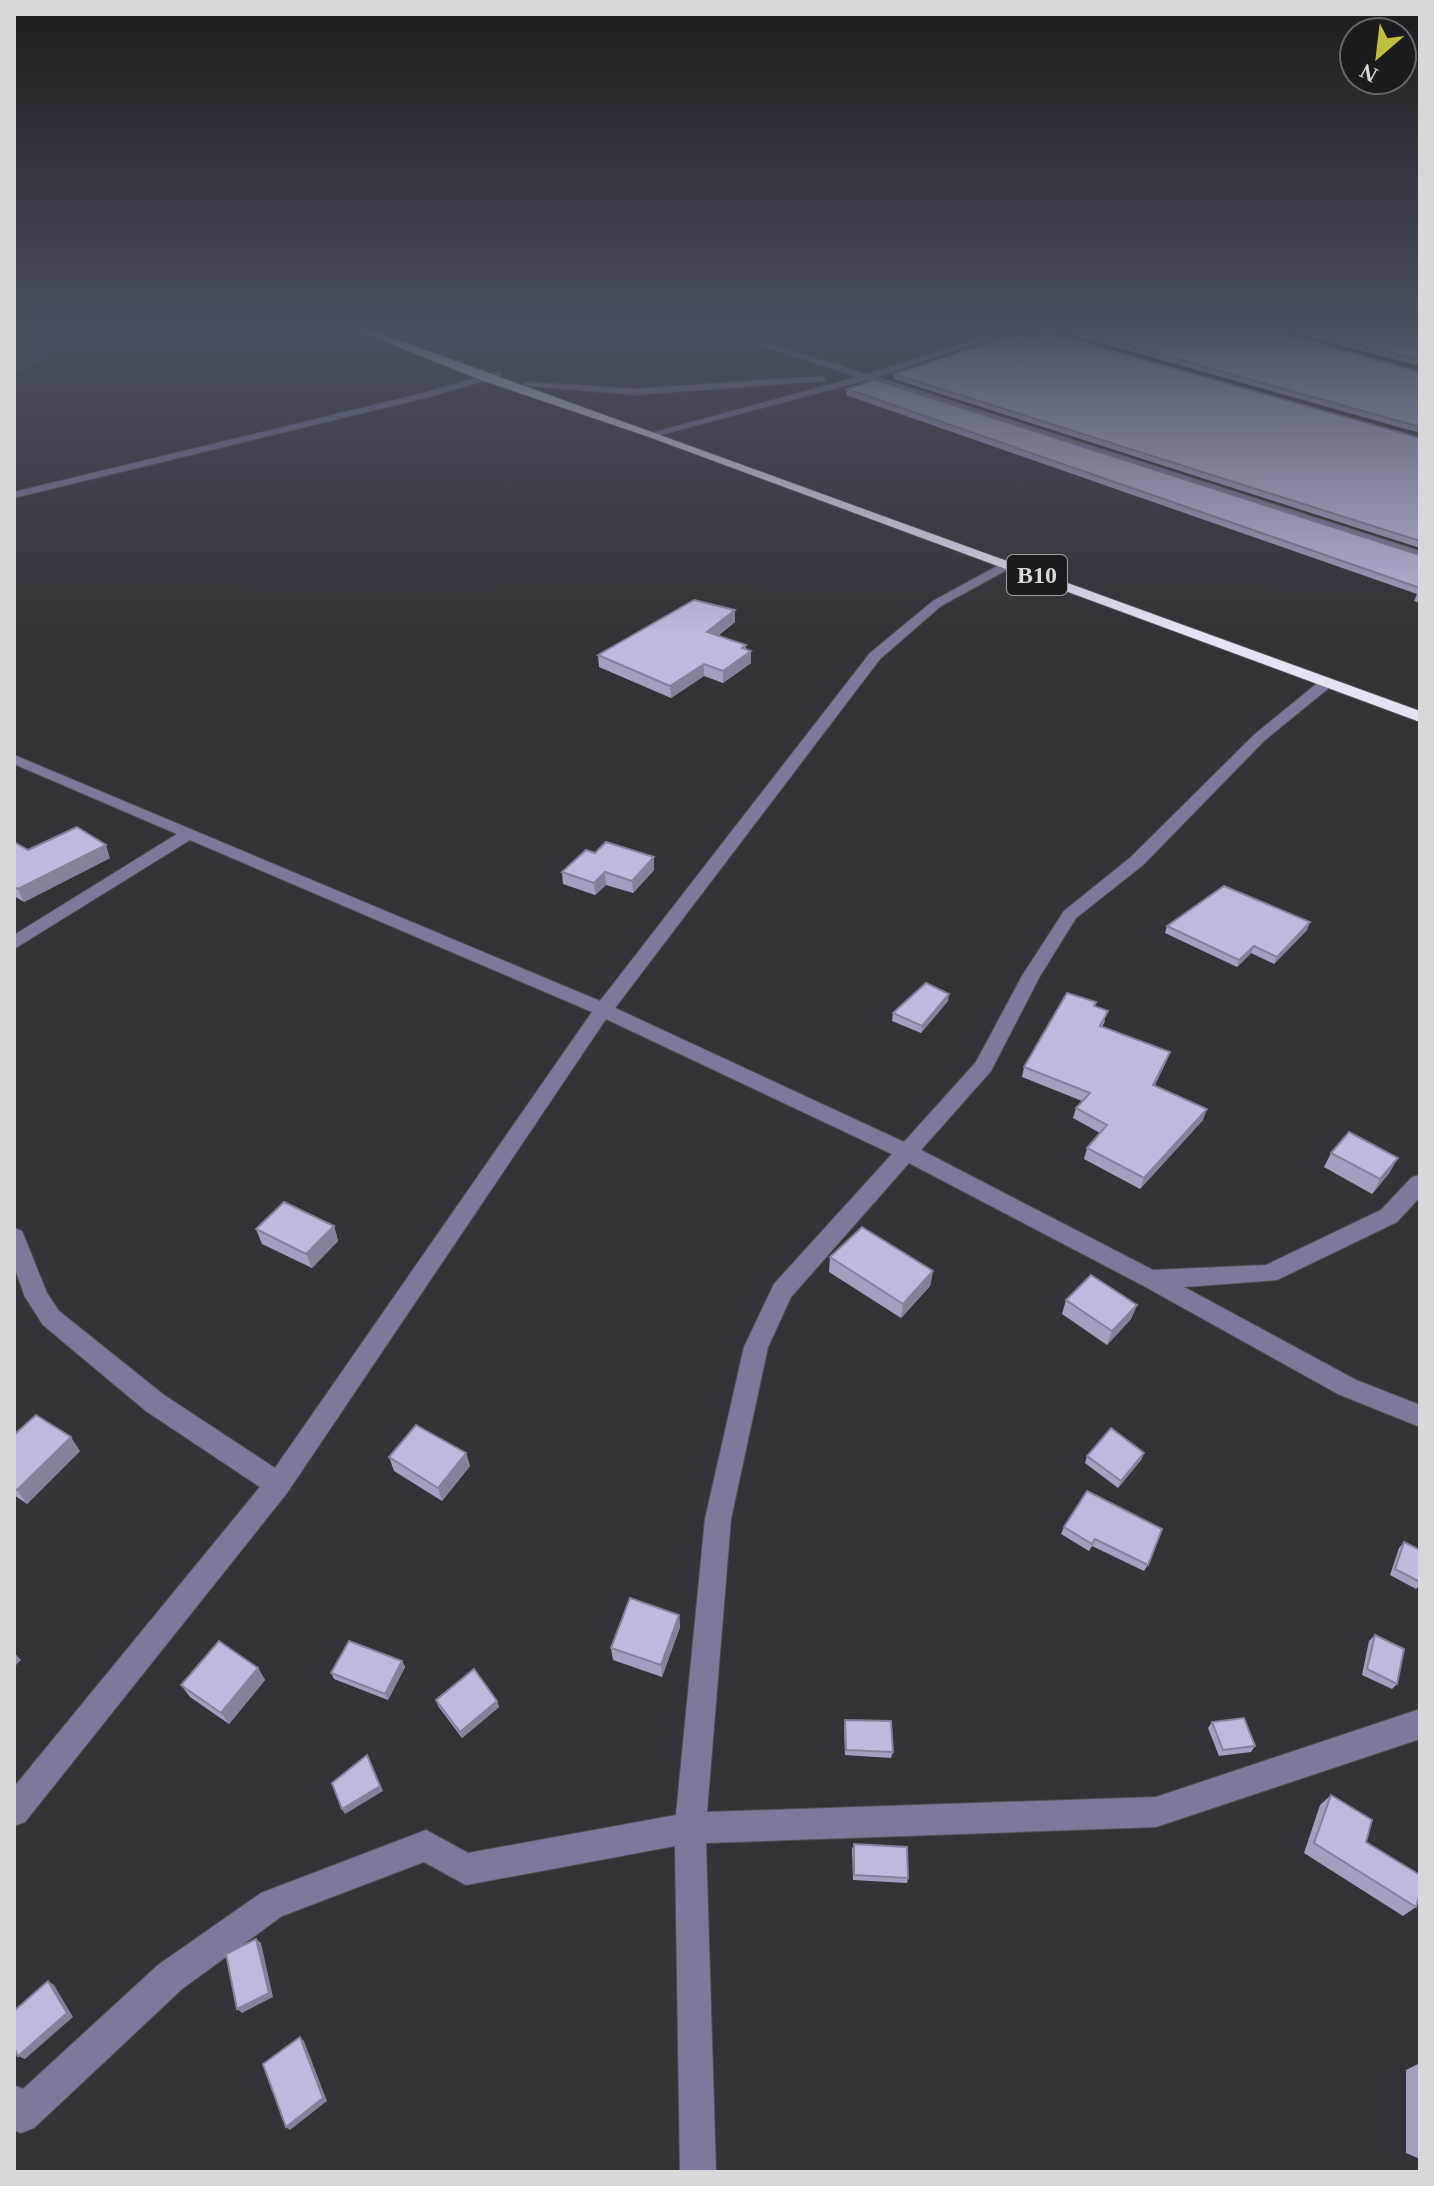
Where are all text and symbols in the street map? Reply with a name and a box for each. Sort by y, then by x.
north arrow [1338,16,1418,96]
text: N [1356,58,1382,88]
road number: B10 [1007,555,1067,595]

